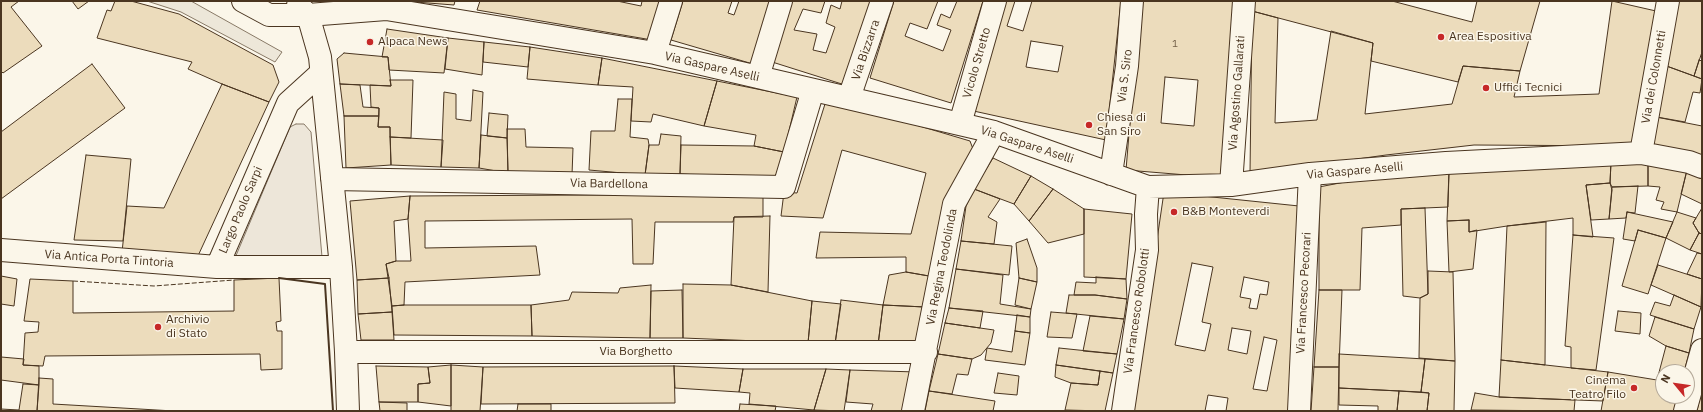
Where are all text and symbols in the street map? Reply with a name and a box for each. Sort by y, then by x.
street label: Via Bizzarra [849,18,883,82]
street label: Vicolo Stretto [960,26,994,100]
street label: Via dei Colonnetti [1639,29,1669,125]
place label: Area Espositiva [1449,30,1532,44]
marker: Area Espositiva [1436,32,1446,42]
place label: Alpaca News [378,35,448,49]
street label: Via Agostino Gallarati [1226,35,1248,151]
marker: Alpaca News [365,37,375,47]
house number: 1 [1172,38,1178,50]
street label: Via S. Siro [1115,48,1135,104]
street label: Via Gaspare Aselli [663,49,761,85]
place label: Uffici Tecnici [1494,81,1562,95]
marker: Uffici Tecnici [1481,83,1491,93]
place label: Chiesa di San Siro [1097,111,1146,139]
marker: Chiesa di San Siro [1084,120,1094,130]
street label: Via Gaspare Aselli [979,123,1075,167]
street label: Via Gaspare Aselli [1306,160,1404,182]
street label: Largo Paolo Sarpi [216,164,266,256]
street label: Via Bardellona [570,176,648,192]
place label: B&B Monteverdi [1182,205,1269,219]
street label: Via Regina Teodolinda [924,207,960,327]
marker: B&B Monteverdi [1169,207,1179,217]
street label: Via Francesco Pecorari [1294,232,1314,354]
street label: Via Antica Porta Tintoria [44,247,174,271]
street label: Via Francesco Robolotti [1121,247,1153,375]
place label: Archivio di Stato [166,313,210,341]
marker: Archivio di Stato [153,322,163,332]
street label: Via Borghetto [600,345,672,359]
north arrow [1655,364,1695,404]
text: N [1657,372,1673,386]
place label: Cinema Teatro Filo [1569,374,1626,402]
marker: Cinema Teatro Filo [1629,383,1639,393]

